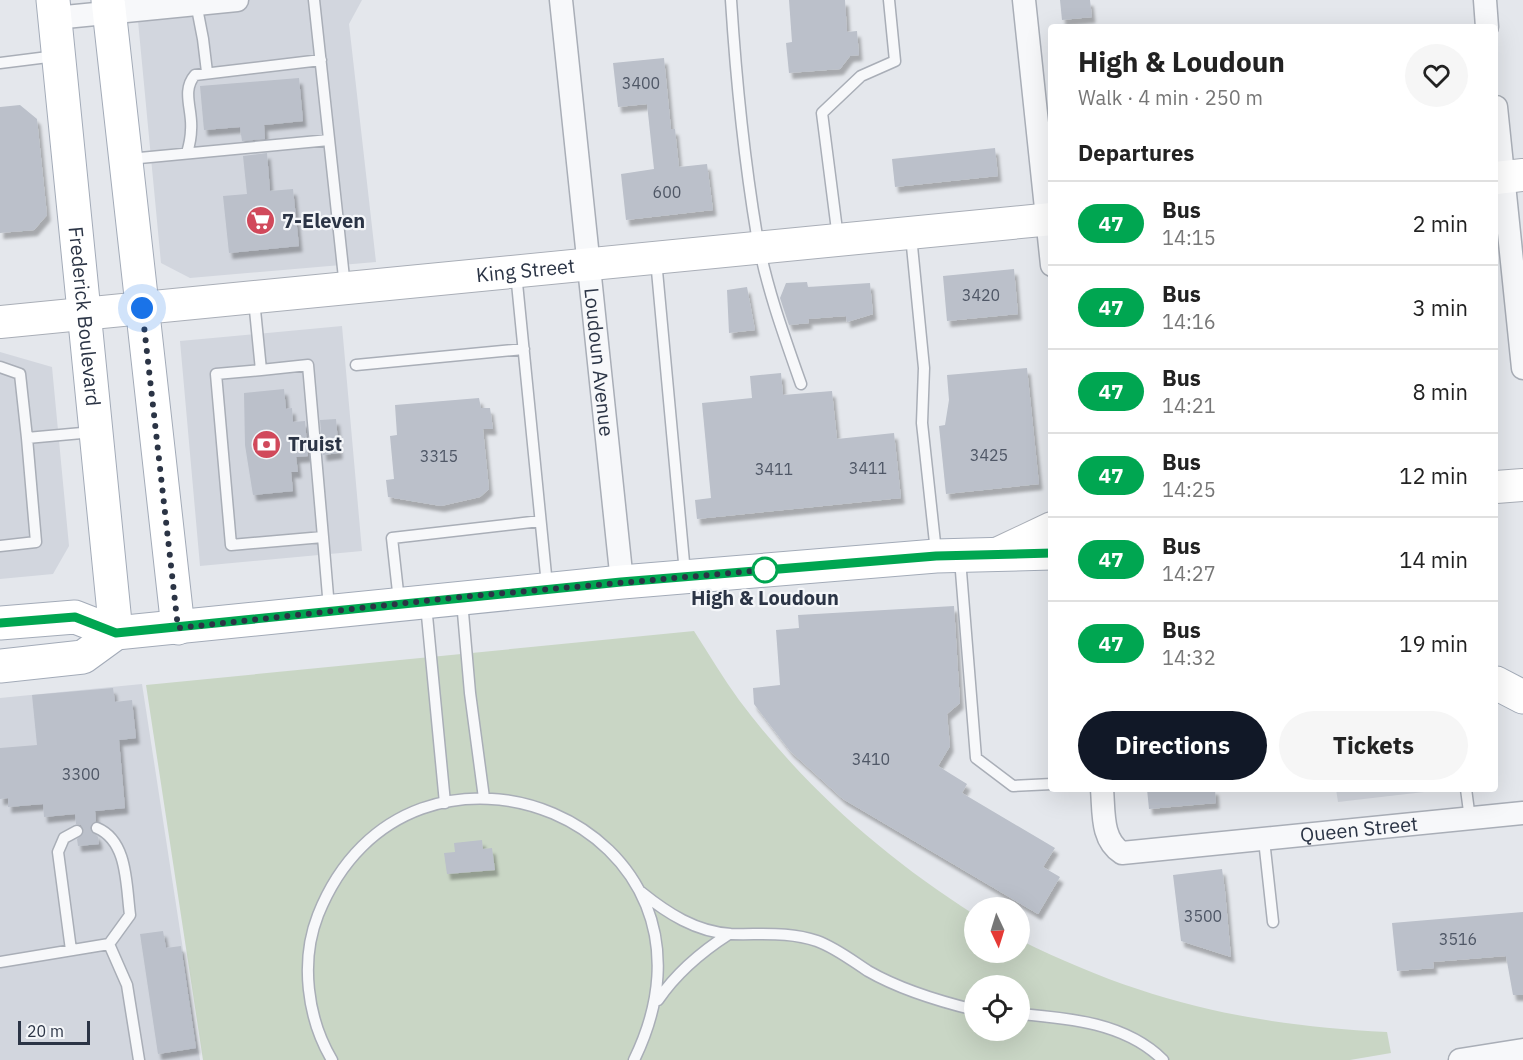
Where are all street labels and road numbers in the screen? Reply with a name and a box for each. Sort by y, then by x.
street label: Frederick Boulevard [63,225,107,407]
street label: King Street [475,252,576,288]
street label: Loudoun Avenue [578,286,621,438]
street label: Queen Street [1299,810,1419,848]

